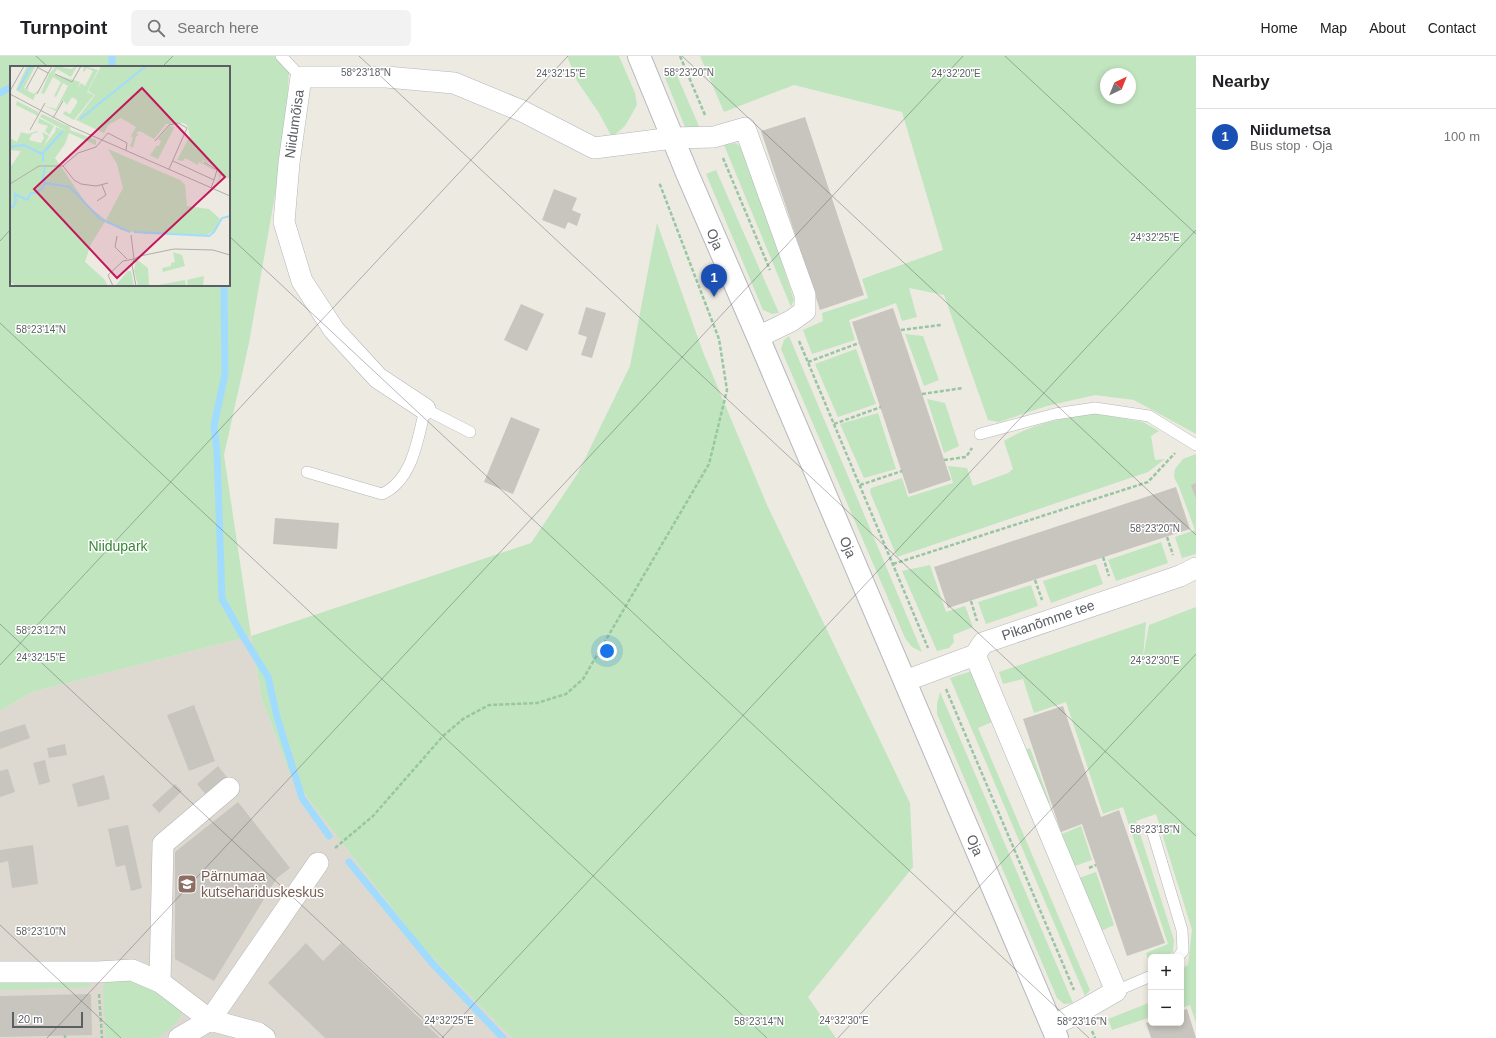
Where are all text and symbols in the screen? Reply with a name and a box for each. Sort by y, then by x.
search box [131,10,411,46]
text: Turnpoint [20,17,107,38]
icon: search [145,17,167,39]
text: Search here [177,19,259,36]
text: Home [1261,20,1298,36]
text: Map [1320,20,1347,36]
text: About [1369,20,1406,36]
text: Contact [1428,20,1476,36]
inset map [10,66,230,286]
text: 58°23'18"N [341,67,391,78]
text: 58°23'20"N [664,67,714,78]
text: 24°32'15"E [536,68,586,79]
text: 24°32'20"E [931,68,981,79]
north arrow [1100,68,1136,104]
text: Nearby [1212,72,1270,91]
street label: Niidumõisa [281,88,307,159]
text: Niidumetsa [1250,121,1331,138]
text: 1 [1221,129,1229,144]
text: 100 m [1444,129,1480,144]
text: Bus stop · Oja [1250,138,1332,153]
street label: Oja [703,226,727,252]
text: 24°32'25"E [1130,232,1180,243]
pin: 1 [701,264,727,297]
text: 58°23'14"N [16,324,66,335]
text: 58°23'20"N [1130,523,1180,534]
street label: Oja [836,534,860,560]
park label: Niidupark [88,538,149,554]
street label: Pikanõmme tee [999,597,1097,643]
text: 58°23'12"N [16,625,66,636]
your location [597,641,617,661]
text: 24°32'15"E [16,652,66,663]
text: 24°32'30"E [1130,655,1180,666]
text: 58°23'18"N [1130,824,1180,835]
street label: Oja [963,832,987,858]
place label: Pärnumaa kutsehariduskeskus [201,868,324,900]
school or university icon: Pärnumaa kutsehariduskeskus [176,873,198,895]
text: 58°23'10"N [16,926,66,937]
map controls [1148,954,1184,1026]
button: + [1148,954,1184,990]
button: − [1148,990,1184,1026]
scale bar [12,1010,83,1029]
text: 20 m [18,1013,42,1025]
text: 24°32'25"E [424,1015,474,1026]
text: 24°32'30"E [819,1015,869,1026]
text: 58°23'14"N [734,1016,784,1027]
text: 58°23'16"N [1057,1016,1107,1027]

